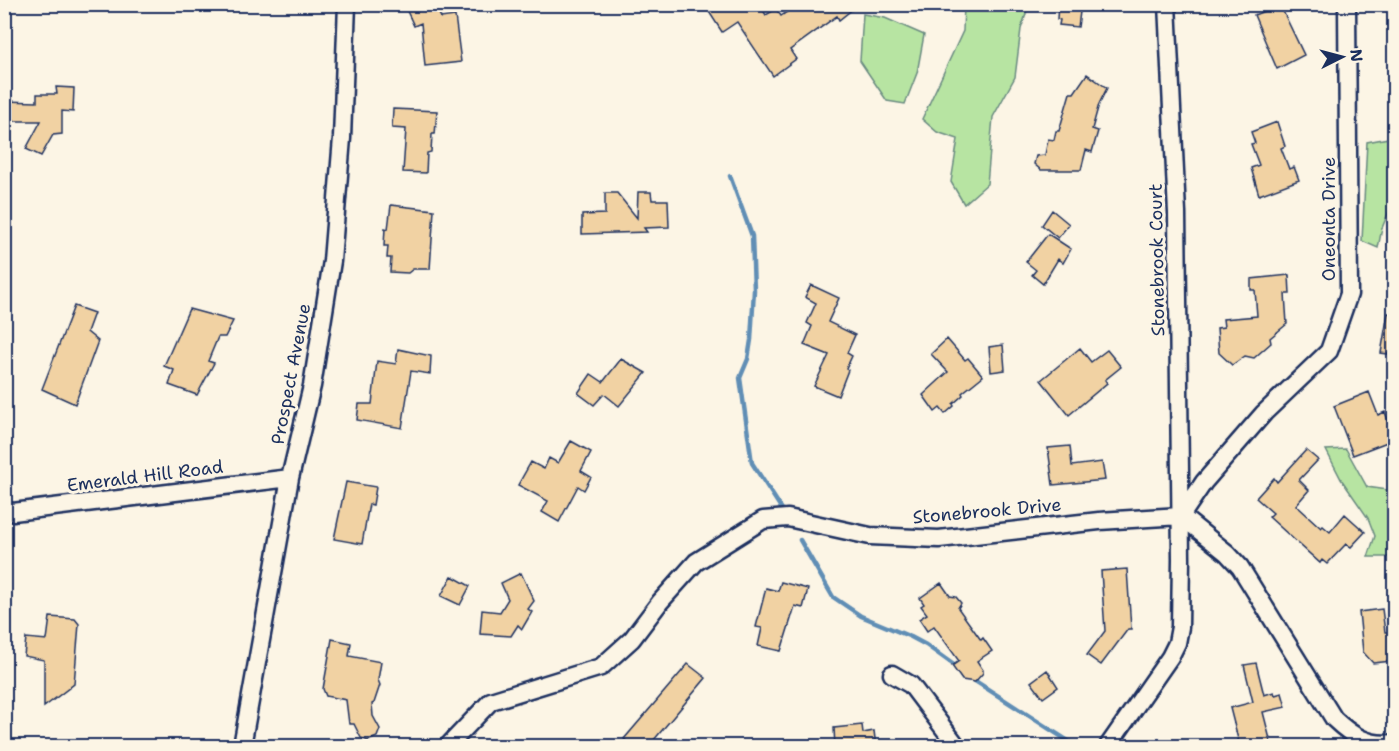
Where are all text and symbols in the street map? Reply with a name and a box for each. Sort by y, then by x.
north arrow [1312,27,1372,87]
text: N [1345,48,1368,63]
street label: Oneonta Drive [1317,157,1341,281]
street label: Stonebrook Court [1144,183,1170,337]
street label: Prospect Avenue [266,301,316,447]
street label: Emerald Hill Road [65,455,225,497]
street label: Stonebrook Drive [912,493,1062,529]

